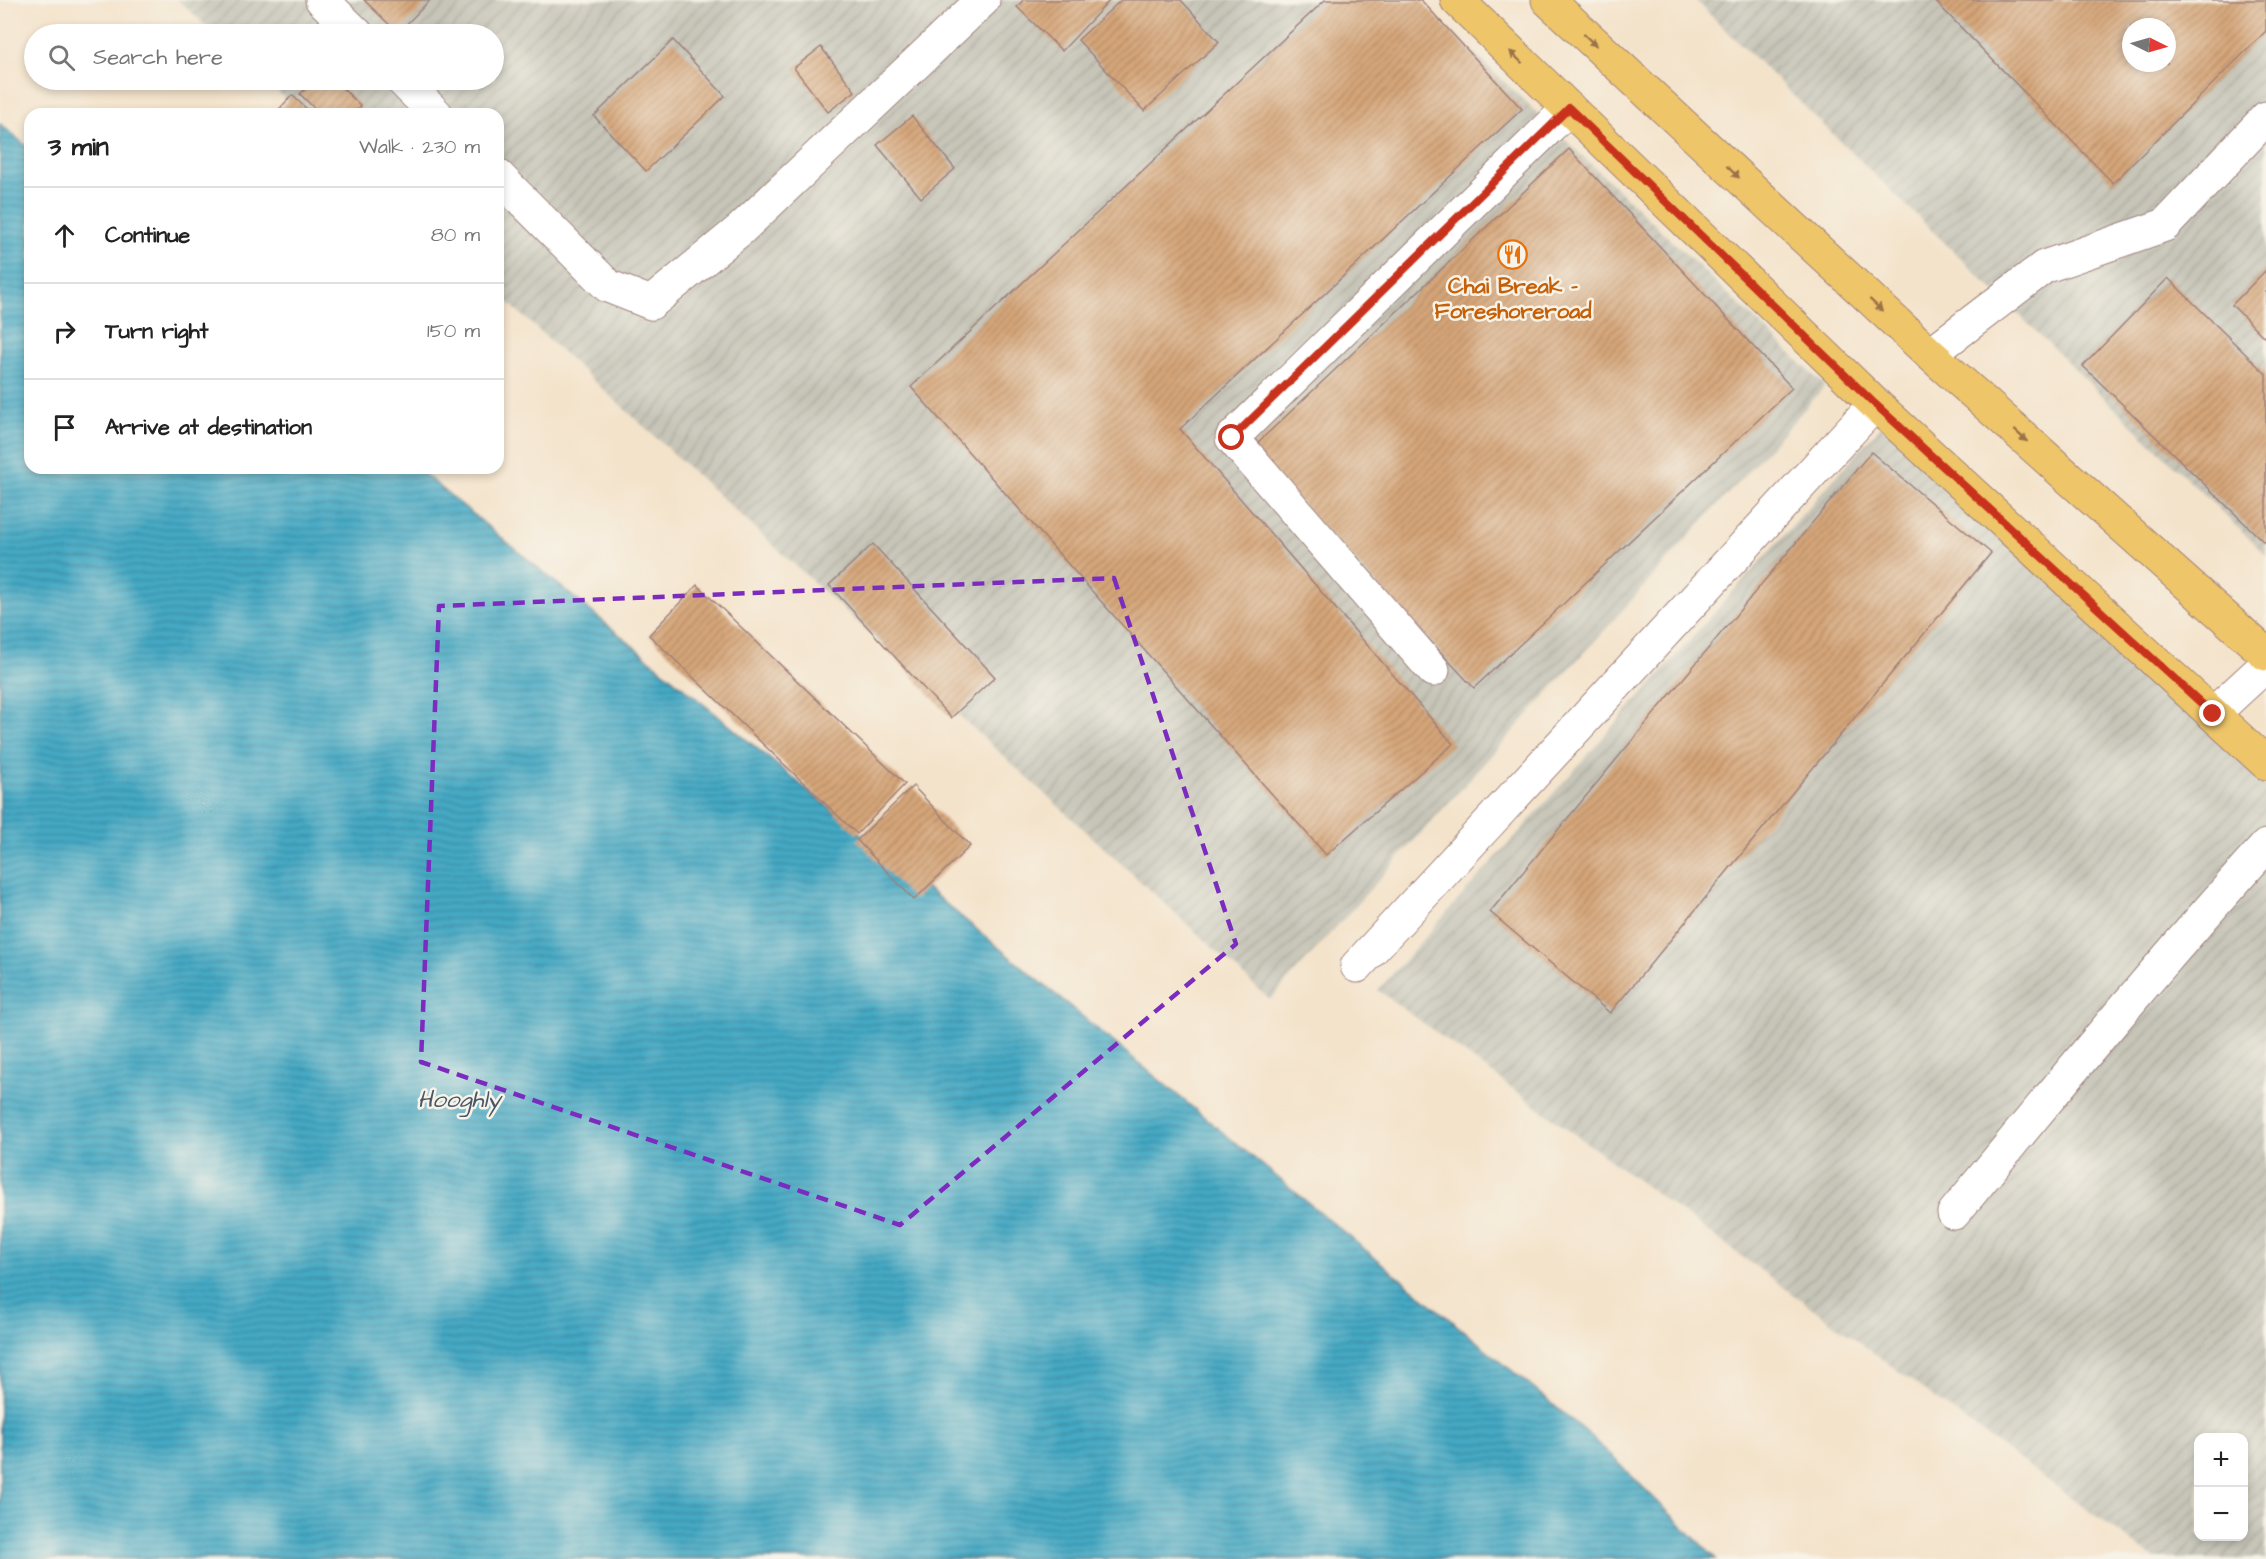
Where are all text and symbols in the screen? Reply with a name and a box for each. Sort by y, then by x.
north arrow [2122,18,2176,72]
search box [24,24,504,90]
one-way arrow [1583,33,1598,47]
icon: search [45,41,78,74]
text: Search here [93,42,223,73]
one-way arrow [1510,50,1524,64]
text: 3 min [48,129,109,165]
text: Walk · 230 m [359,133,480,161]
one-way arrow [1726,165,1740,179]
icon: ahead [48,219,81,252]
text: Continue [105,220,190,251]
text: 80 m [431,221,480,249]
restaurant icon: Chai Break - Foreshoreroad [1497,238,1529,270]
place label: Chai Break - Foreshoreroad [1435,271,1592,327]
one-way arrow [1869,298,1884,312]
icon: right [48,315,81,348]
text: Turn right [105,316,208,347]
text: 150 m [427,317,480,345]
icon: arrive [48,411,81,444]
text: Arrive at destination [105,412,312,443]
route start [1218,424,1244,450]
one-way arrow [2013,429,2028,442]
route end [2199,700,2225,726]
water label: Hooghly [418,1083,503,1118]
map controls [2194,1433,2248,1541]
button: + [2194,1433,2248,1487]
button: − [2194,1487,2248,1541]

